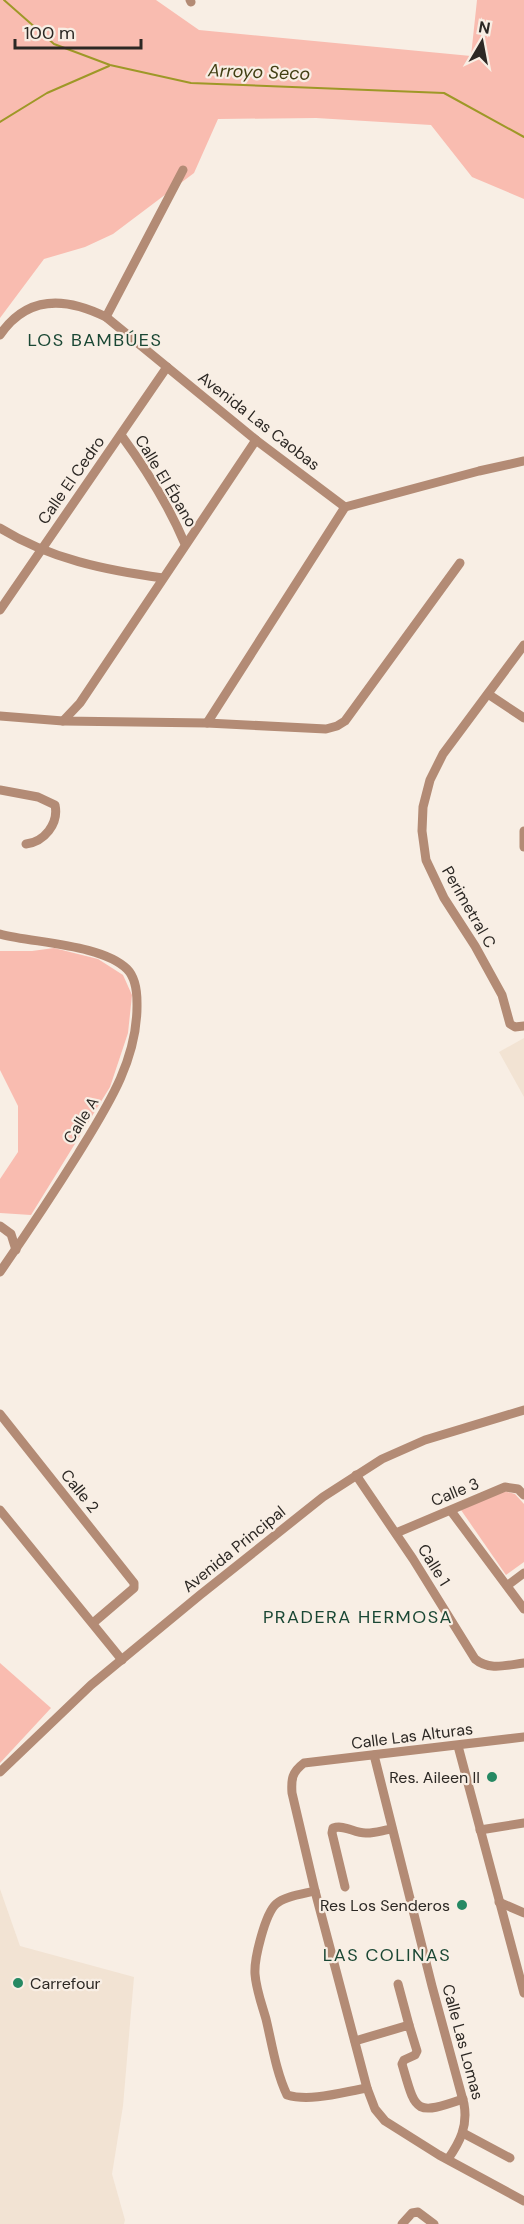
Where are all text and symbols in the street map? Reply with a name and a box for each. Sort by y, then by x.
scale bar [15,12,141,50]
north arrow [452,12,512,72]
text: N [477,16,492,39]
text: 100 m [24,21,75,45]
water label: Arroyo Seco [206,58,311,86]
district label: LOS BAMBÚES [28,328,162,352]
street label: Avenida Las Caobas [194,367,324,475]
street label: Calle El Ébano [130,431,202,531]
street label: Calle El Cedro [33,432,109,528]
street label: Perimetral C [437,862,501,952]
street label: Calle A [59,1092,104,1147]
street label: Calle 2 [56,1465,104,1517]
street label: Calle 3 [428,1473,482,1511]
street label: Avenida Principal [178,1501,290,1597]
street label: Calle 1 [413,1540,455,1590]
district label: PRADERA HERMOSA [263,1605,453,1629]
street label: Calle Las Alturas [350,1718,474,1754]
place label: Res. Aileen II [389,1767,480,1788]
marker: Res. Aileen II [485,1770,499,1784]
place label: Res Los Senderos [320,1895,450,1916]
marker: Res Los Senderos [455,1898,469,1912]
district label: LAS COLINAS [323,1943,451,1967]
place label: Carrefour [30,1973,101,1994]
marker: Carrefour [11,1976,25,1990]
street label: Calle Las Lomas [438,1982,488,2102]

